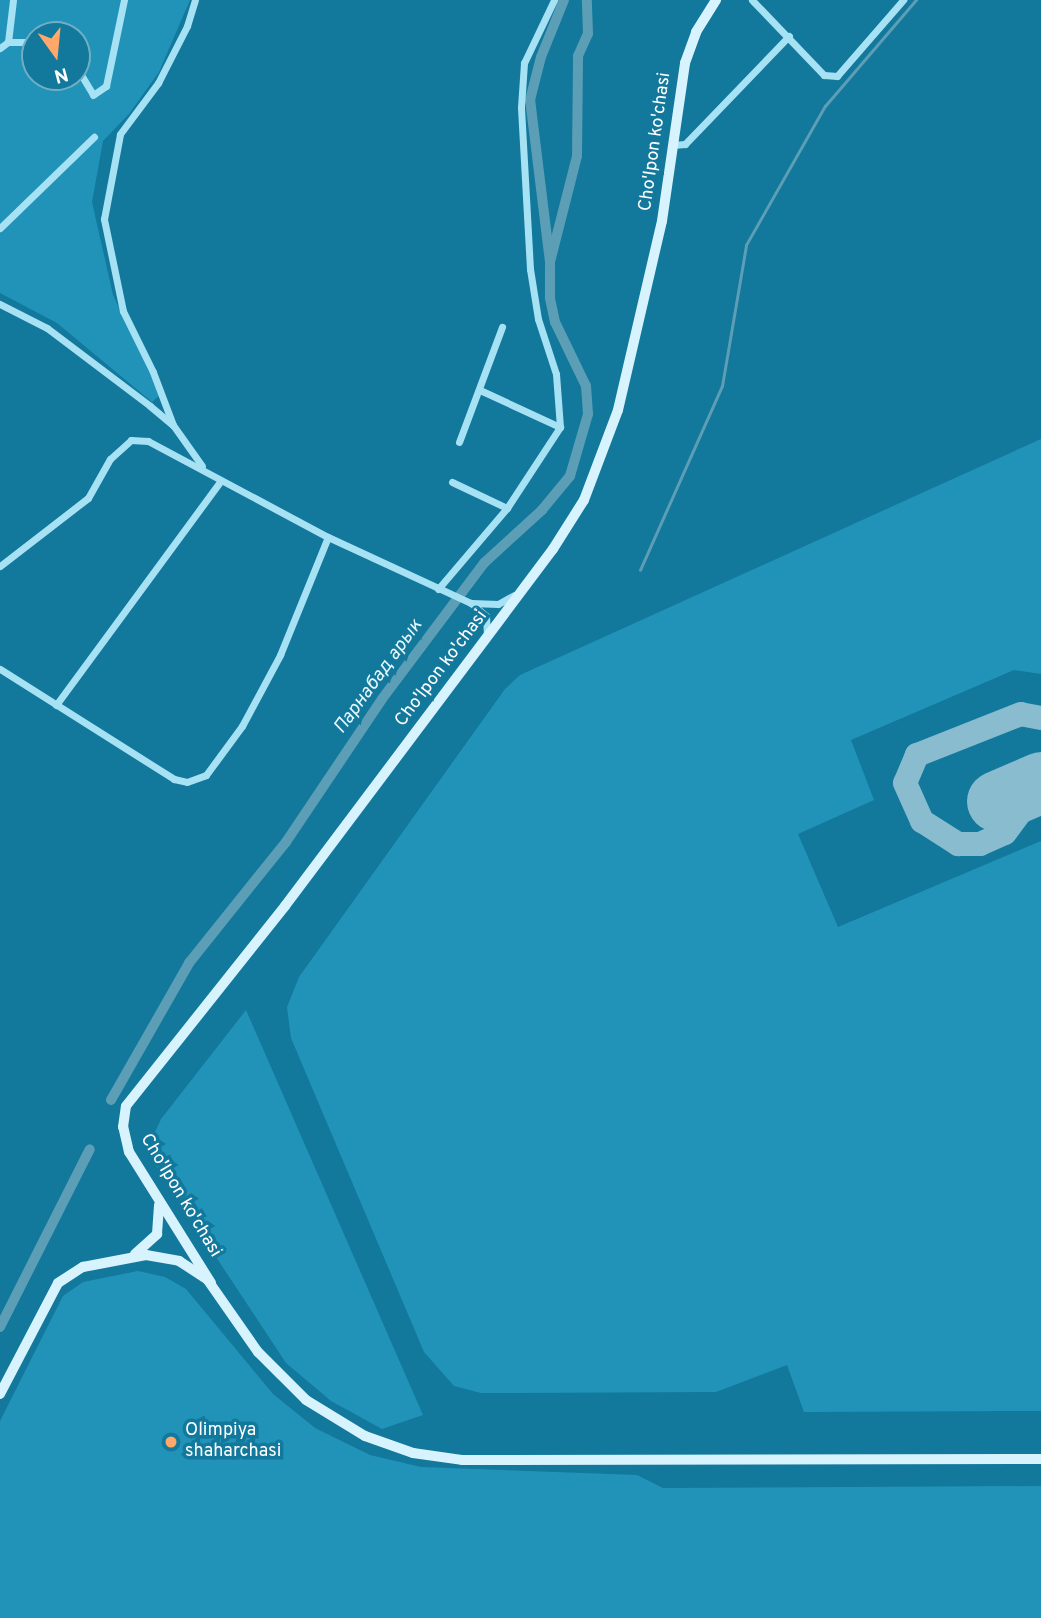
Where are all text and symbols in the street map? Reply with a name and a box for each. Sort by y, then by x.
north arrow [21,21,91,91]
text: N [51,61,71,88]
street label: Cho'lpon ko'chasi [636,71,676,213]
street label: Cho'lpon ko'chasi [391,607,493,731]
water label: Парнабад арык [330,615,428,739]
street label: Cho'lpon ko'chasi [135,1130,225,1262]
place label: Olimpiya shaharchasi [185,1421,281,1464]
marker: Olimpiya shaharchasi [163,1434,179,1450]

